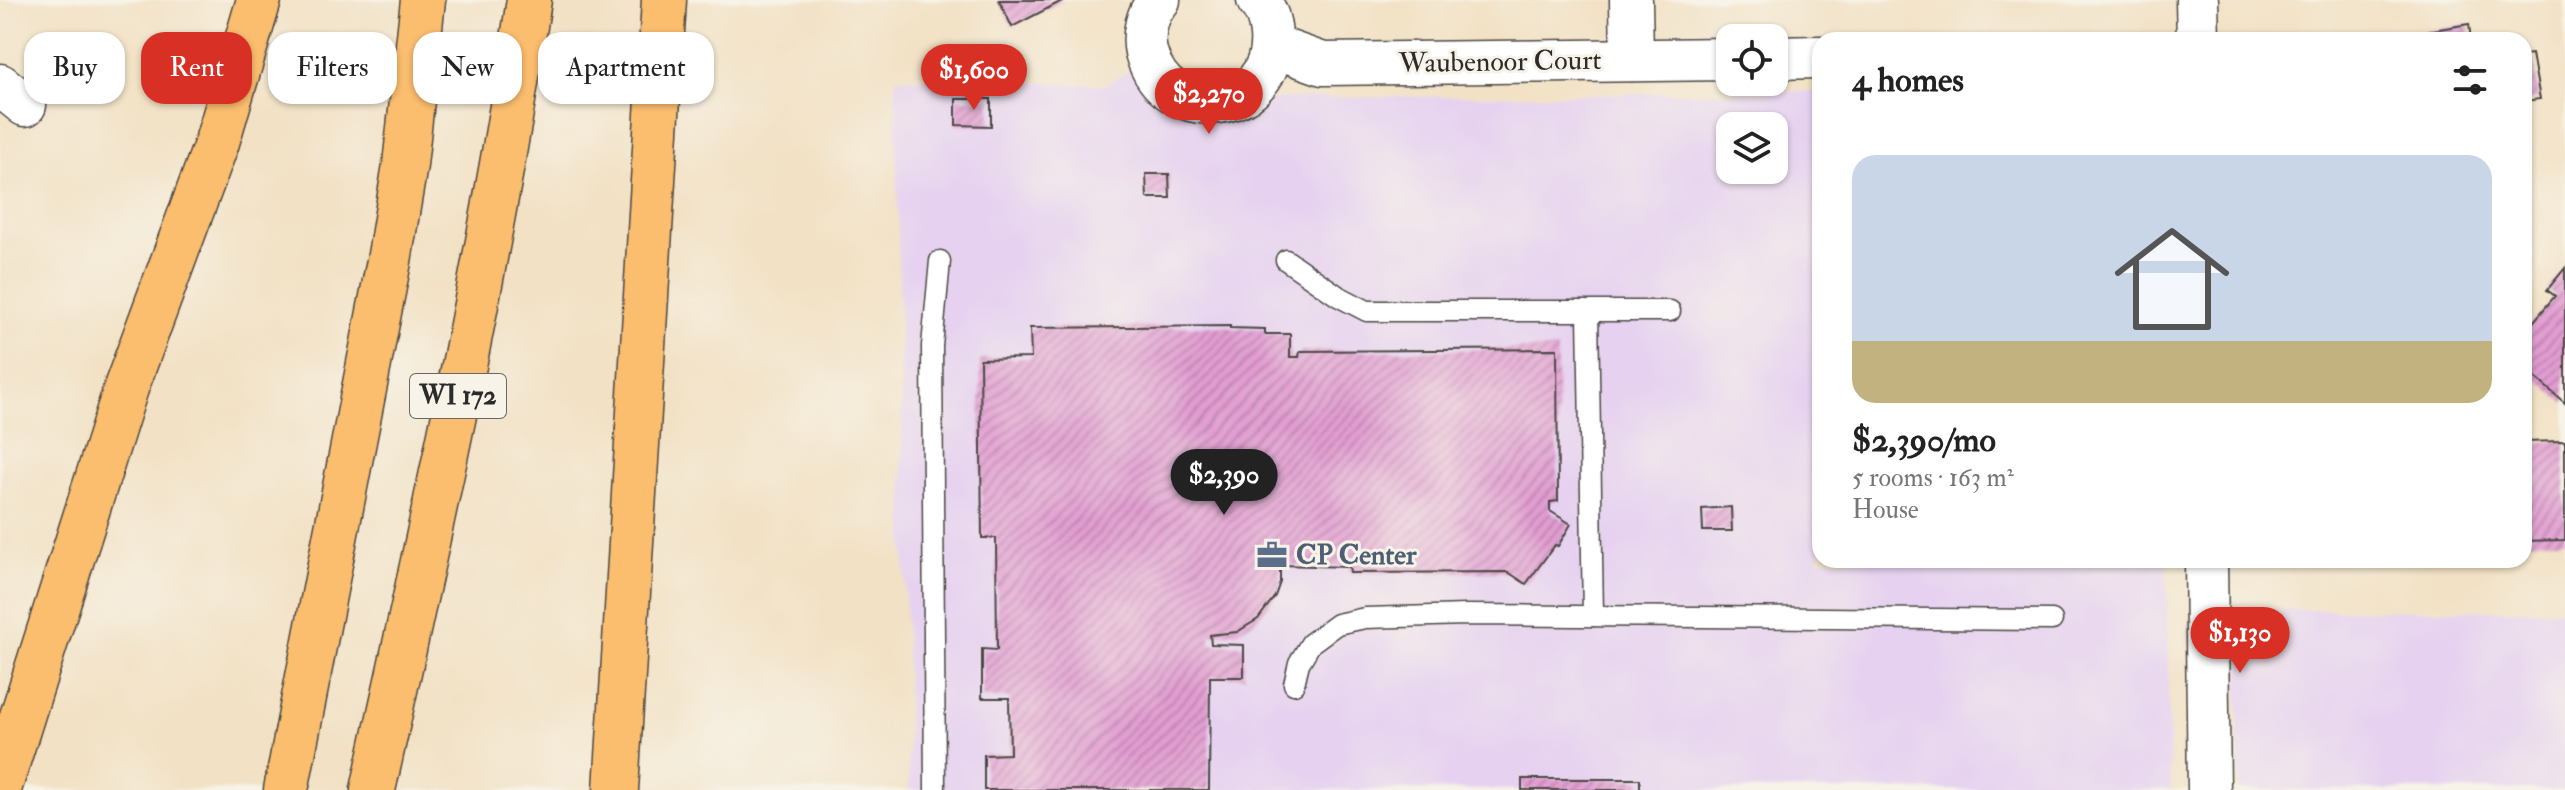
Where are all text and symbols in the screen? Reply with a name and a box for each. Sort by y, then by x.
map controls [1716,24,1788,184]
button: locate [1716,24,1788,96]
chip: Buy [24,32,125,104]
chip: Rent [141,32,252,104]
chip: Filters [268,32,397,104]
chip: New [413,32,522,104]
chip: Apartment [538,32,714,104]
street label: Waubenoor Court [1397,43,1602,81]
pin: $1,600 [909,44,1039,112]
text: $1,600 [939,54,1009,86]
icon: filters [2448,58,2492,102]
text: 4 homes [1852,59,1964,102]
pin: $2,270 [1144,68,1274,136]
text: $2,270 [1173,78,1245,110]
button: layers [1716,112,1788,184]
icon: home [2100,207,2244,351]
road number: WI 172 [410,374,506,418]
text: $2,390/mo [1852,419,1996,462]
pin: $2,390 [1159,449,1289,517]
text: $2,390 [1189,459,1259,491]
text: 5 rooms · 163 m² [1852,462,2014,494]
text: House [1852,494,1919,526]
office icon: CP Center [1255,538,1289,572]
place label: CP Center [1296,538,1417,573]
pin: $1,130 [2175,607,2305,675]
text: $1,130 [2209,617,2271,649]

